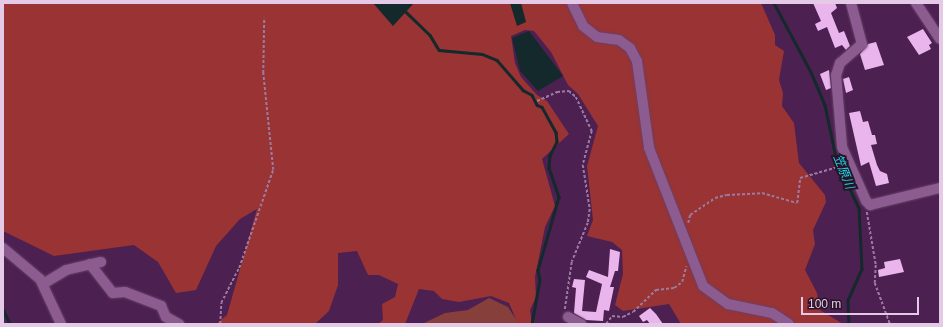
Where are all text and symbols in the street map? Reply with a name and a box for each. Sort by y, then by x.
water label: 笠原川 [830,153,856,191]
scale bar [803,289,921,315]
text: 100 m [808,297,841,311]

